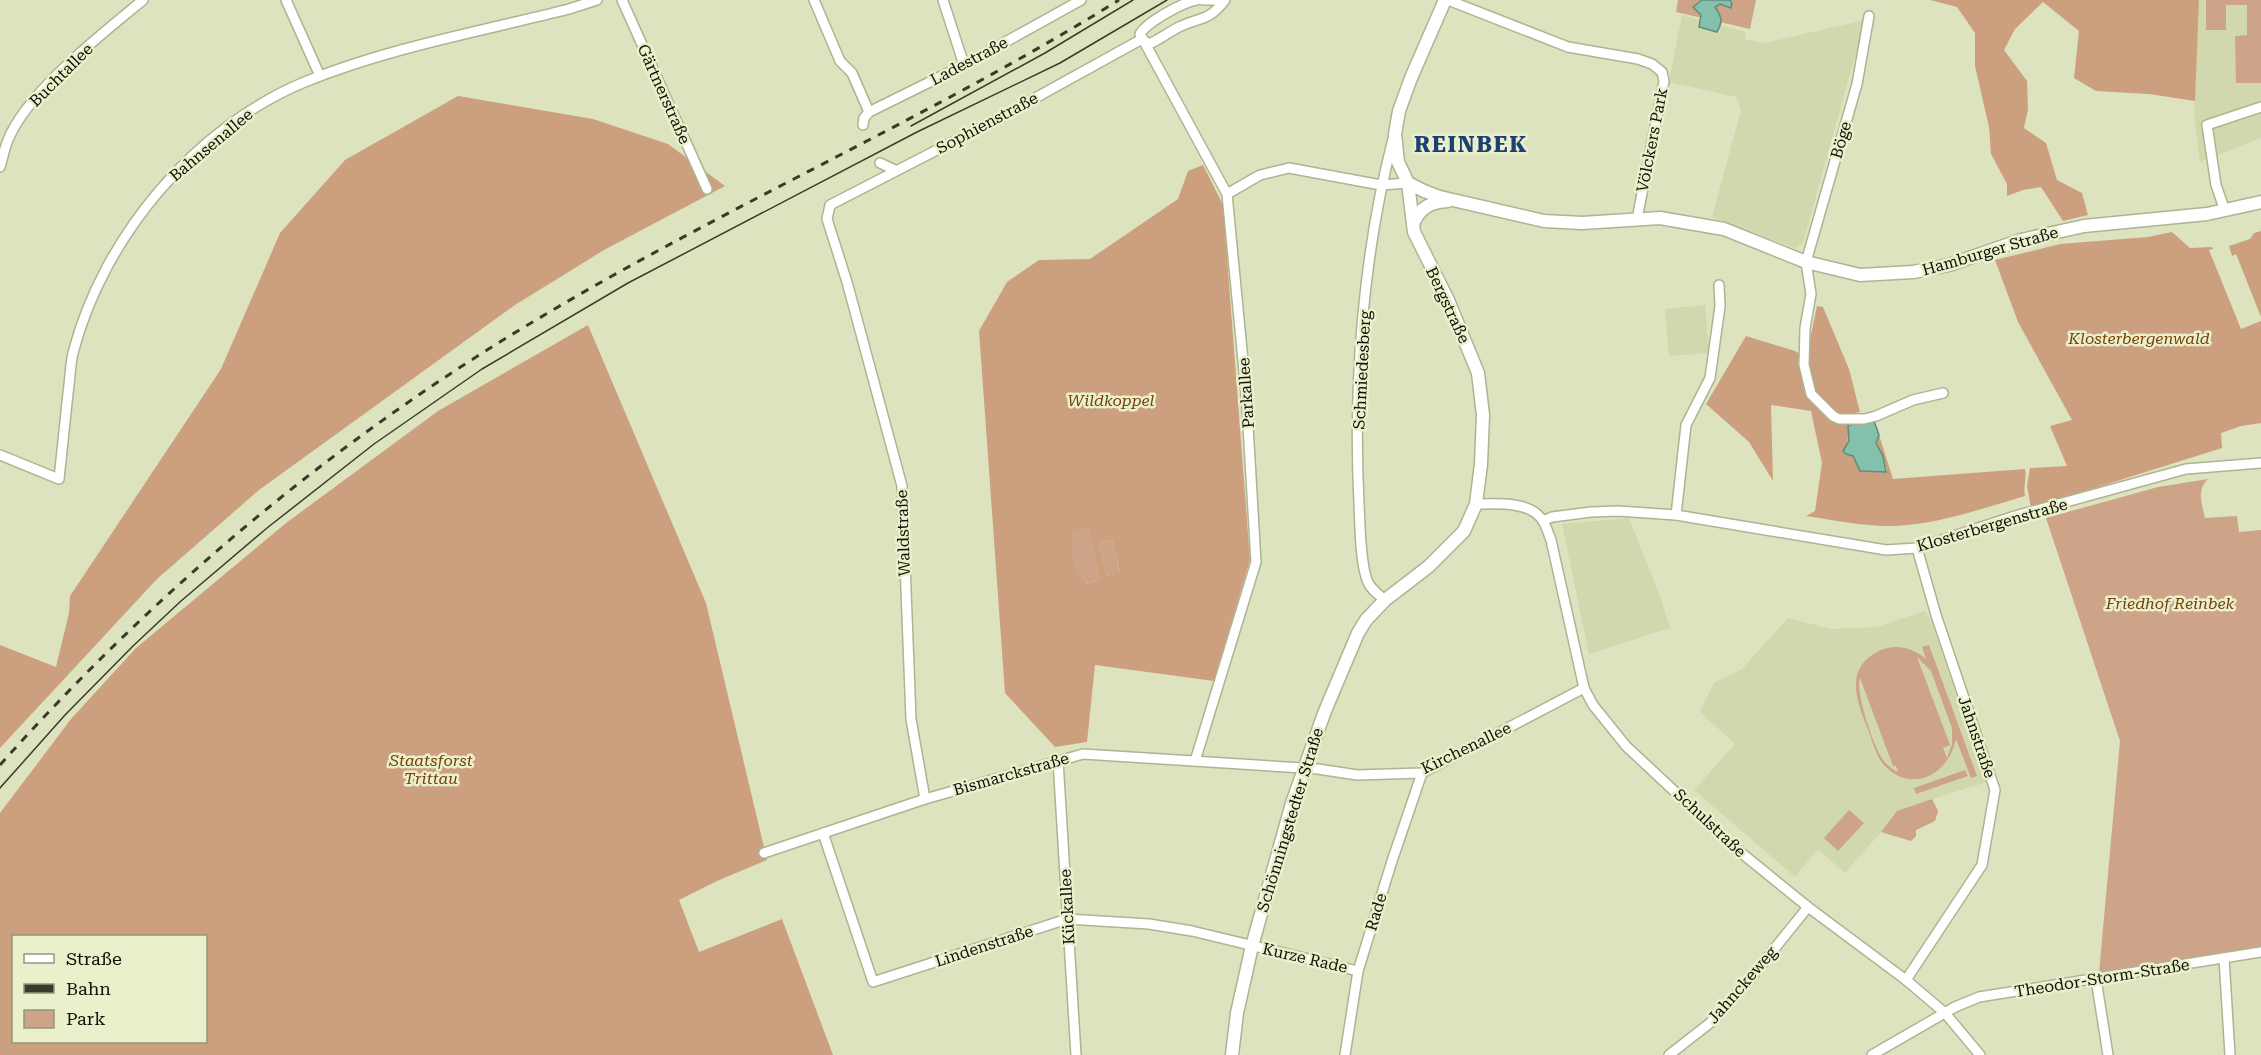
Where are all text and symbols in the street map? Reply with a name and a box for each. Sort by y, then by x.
street label: Ladestraße [927,33,1011,89]
street label: Buchtallee [25,39,97,111]
street label: Gärtnerstraße [634,41,695,147]
street label: Völckers Park [1633,86,1671,194]
street label: Sophienstraße [933,88,1041,158]
street label: Bahnsenallee [166,105,257,185]
street label: Böge [1827,119,1855,161]
district label: REINBEK [1414,132,1528,157]
street label: Hamburger Straße [1920,222,2060,280]
street label: Bergstraße [1422,264,1474,347]
street label: Schmiedesberg [1349,309,1375,430]
park label: Klosterbergenwald [2067,329,2210,348]
street label: Parkallee [1234,357,1258,429]
park label: Wildkoppel [1068,391,1155,410]
street label: Waldstraße [892,489,914,577]
street label: Klosterbergenstraße [1914,494,2070,556]
park label: Friedhof Reinbek [2105,594,2235,613]
street label: Jahnstraße [1954,694,2000,781]
street label: Kirchenallee [1418,718,1514,778]
street label: Schönningstedter Straße [1253,725,1327,915]
street label: Bismarckstraße [951,748,1071,800]
park label: Staatsforst Trittau [388,751,473,788]
street label: Schulstraße [1670,785,1750,861]
street label: Kückallee [1056,868,1078,945]
street label: Rade [1361,891,1391,933]
street label: Lindenstraße [933,921,1036,971]
legend [12,935,207,1043]
street label: Kurze Rade [1261,939,1350,977]
street label: Jahnckeweg [1703,942,1781,1027]
text: Straße [66,948,122,969]
street label: Theodor-Storm-Straße [2013,955,2191,1001]
text: Bahn [66,978,111,999]
text: Park [66,1008,106,1029]

